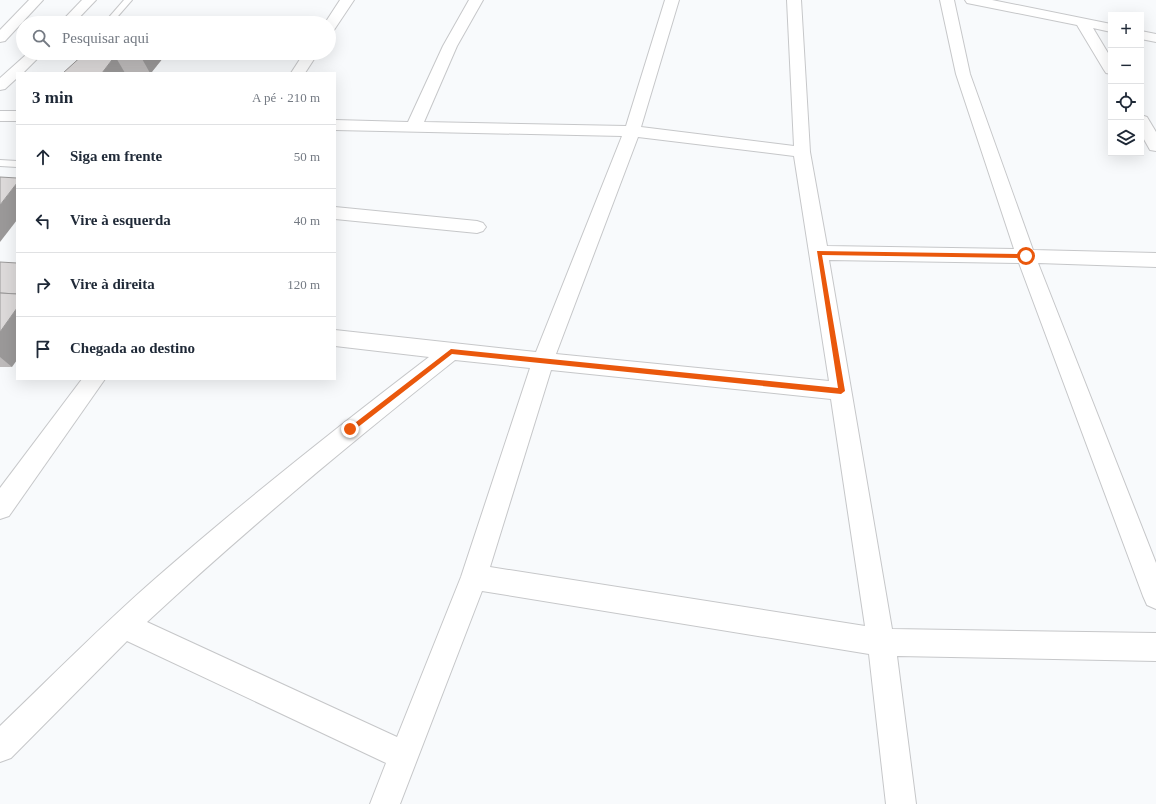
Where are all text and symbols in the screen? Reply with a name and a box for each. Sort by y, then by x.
map controls [1108,12,1144,156]
button: + [1108,12,1144,48]
search box [16,16,336,60]
icon: search [30,27,52,49]
text: Pesquisar aqui [62,30,149,46]
button: − [1108,48,1144,84]
button: locate [1108,84,1144,120]
text: 3 min [32,88,73,107]
text: A pé · 210 m [252,90,320,105]
button: layers [1108,120,1144,156]
icon: ahead [32,146,54,168]
text: Siga em frente [70,148,162,164]
text: 50 m [294,149,320,164]
icon: left [32,210,54,232]
text: Vire à esquerda [70,212,171,228]
text: 40 m [294,213,320,228]
route start [1017,247,1035,265]
icon: right [32,274,54,296]
text: Vire à direita [70,276,155,292]
text: 120 m [287,277,320,292]
icon: arrive [32,338,54,360]
text: Chegada ao destino [70,340,195,356]
route end [341,420,359,438]

